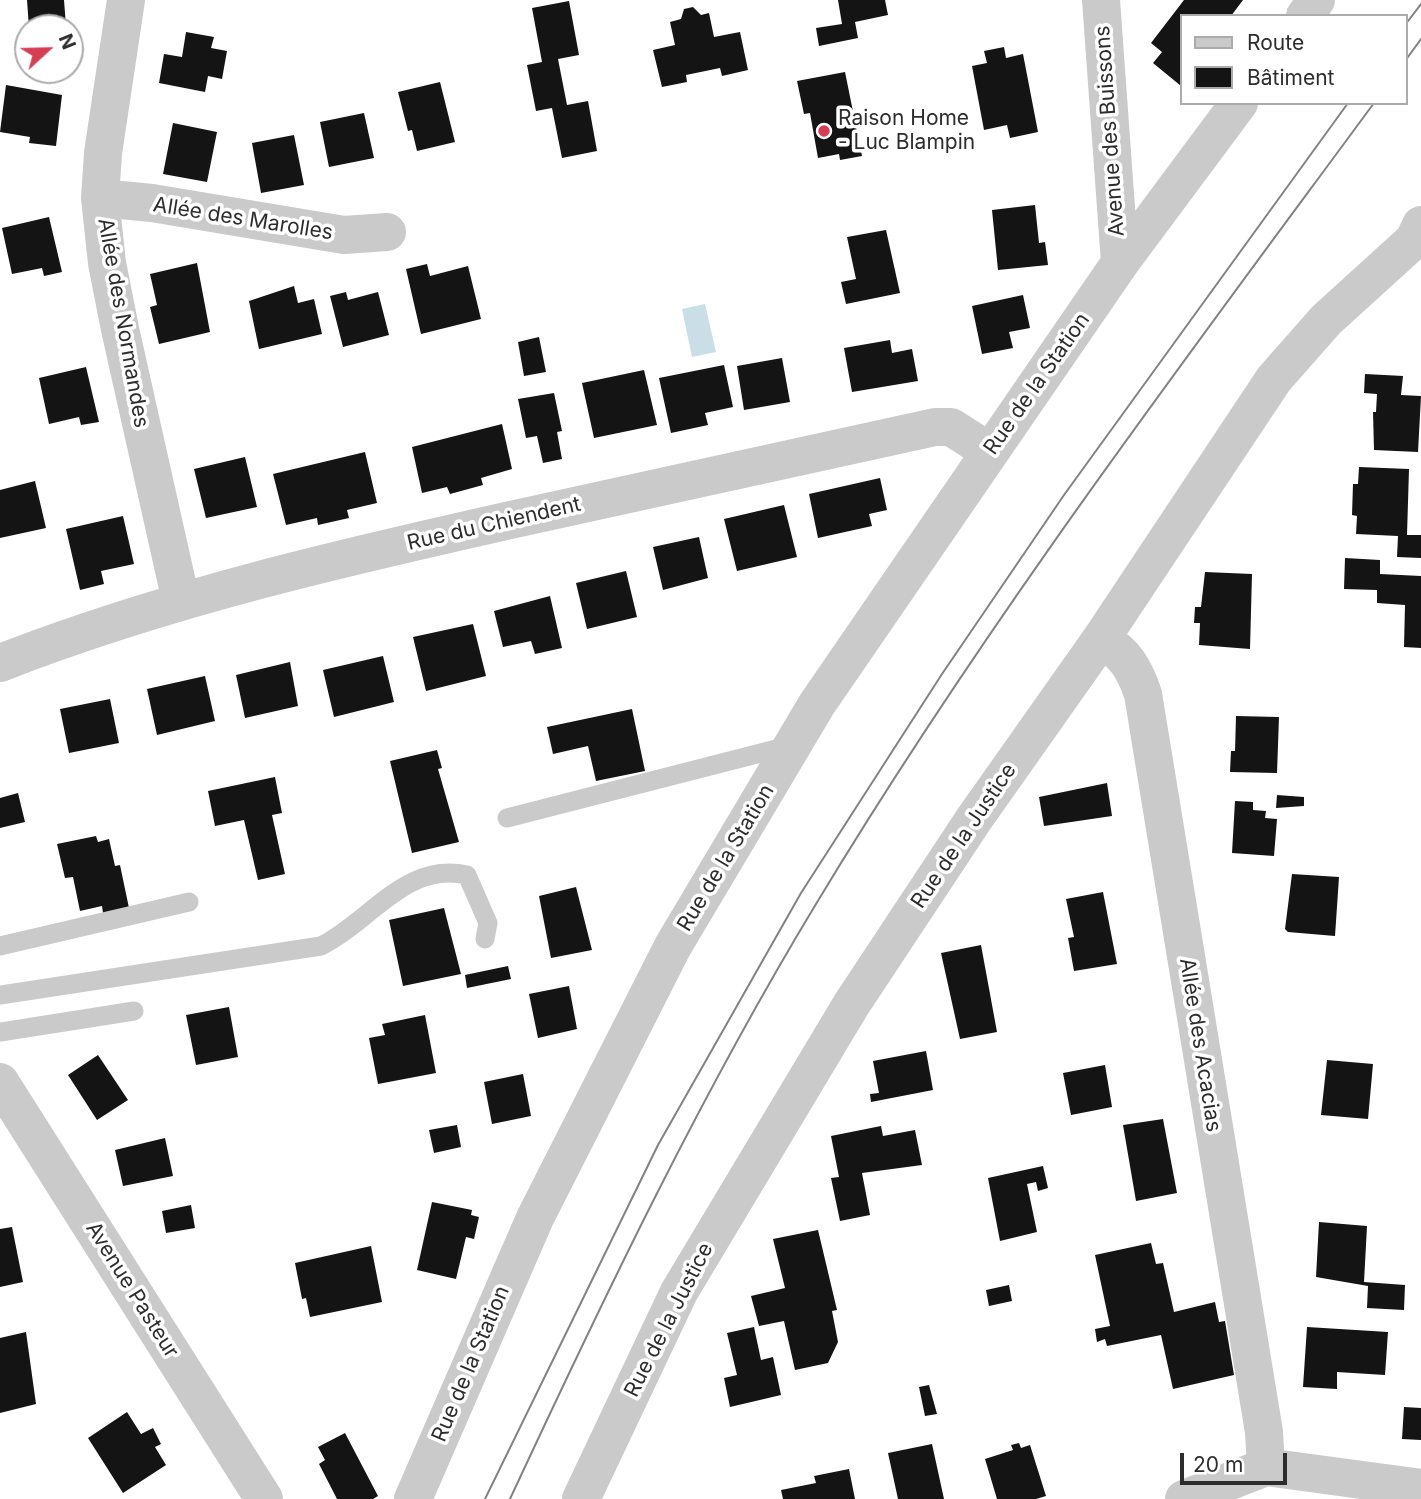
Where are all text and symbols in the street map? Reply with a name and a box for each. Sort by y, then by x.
north arrow [14,14,84,84]
legend [1180,14,1407,105]
street label: Avenue des Buissons [1090,25,1130,237]
text: Route [1247,30,1304,55]
text: N [54,31,80,53]
text: Bâtiment [1247,65,1334,90]
place label: Raison Home - Luc Blampin [838,106,975,156]
marker: Raison Home - Luc Blampin [816,123,832,139]
street label: Allée des Marolles [151,192,335,246]
street label: Allée des Normandes [92,216,154,430]
street label: Rue de la Station [979,308,1095,460]
street label: Rue du Chiendent [405,492,583,556]
street label: Rue de la Justice [906,759,1022,913]
street label: Rue de la Station [672,780,780,936]
street label: Allée des Acacias [1174,956,1226,1134]
street label: Avenue Pasteur [80,1218,184,1362]
street label: Rue de la Justice [619,1239,719,1401]
street label: Rue de la Station [427,1282,515,1446]
scale bar [1183,1440,1290,1484]
text: 20 m [1193,1452,1243,1477]

